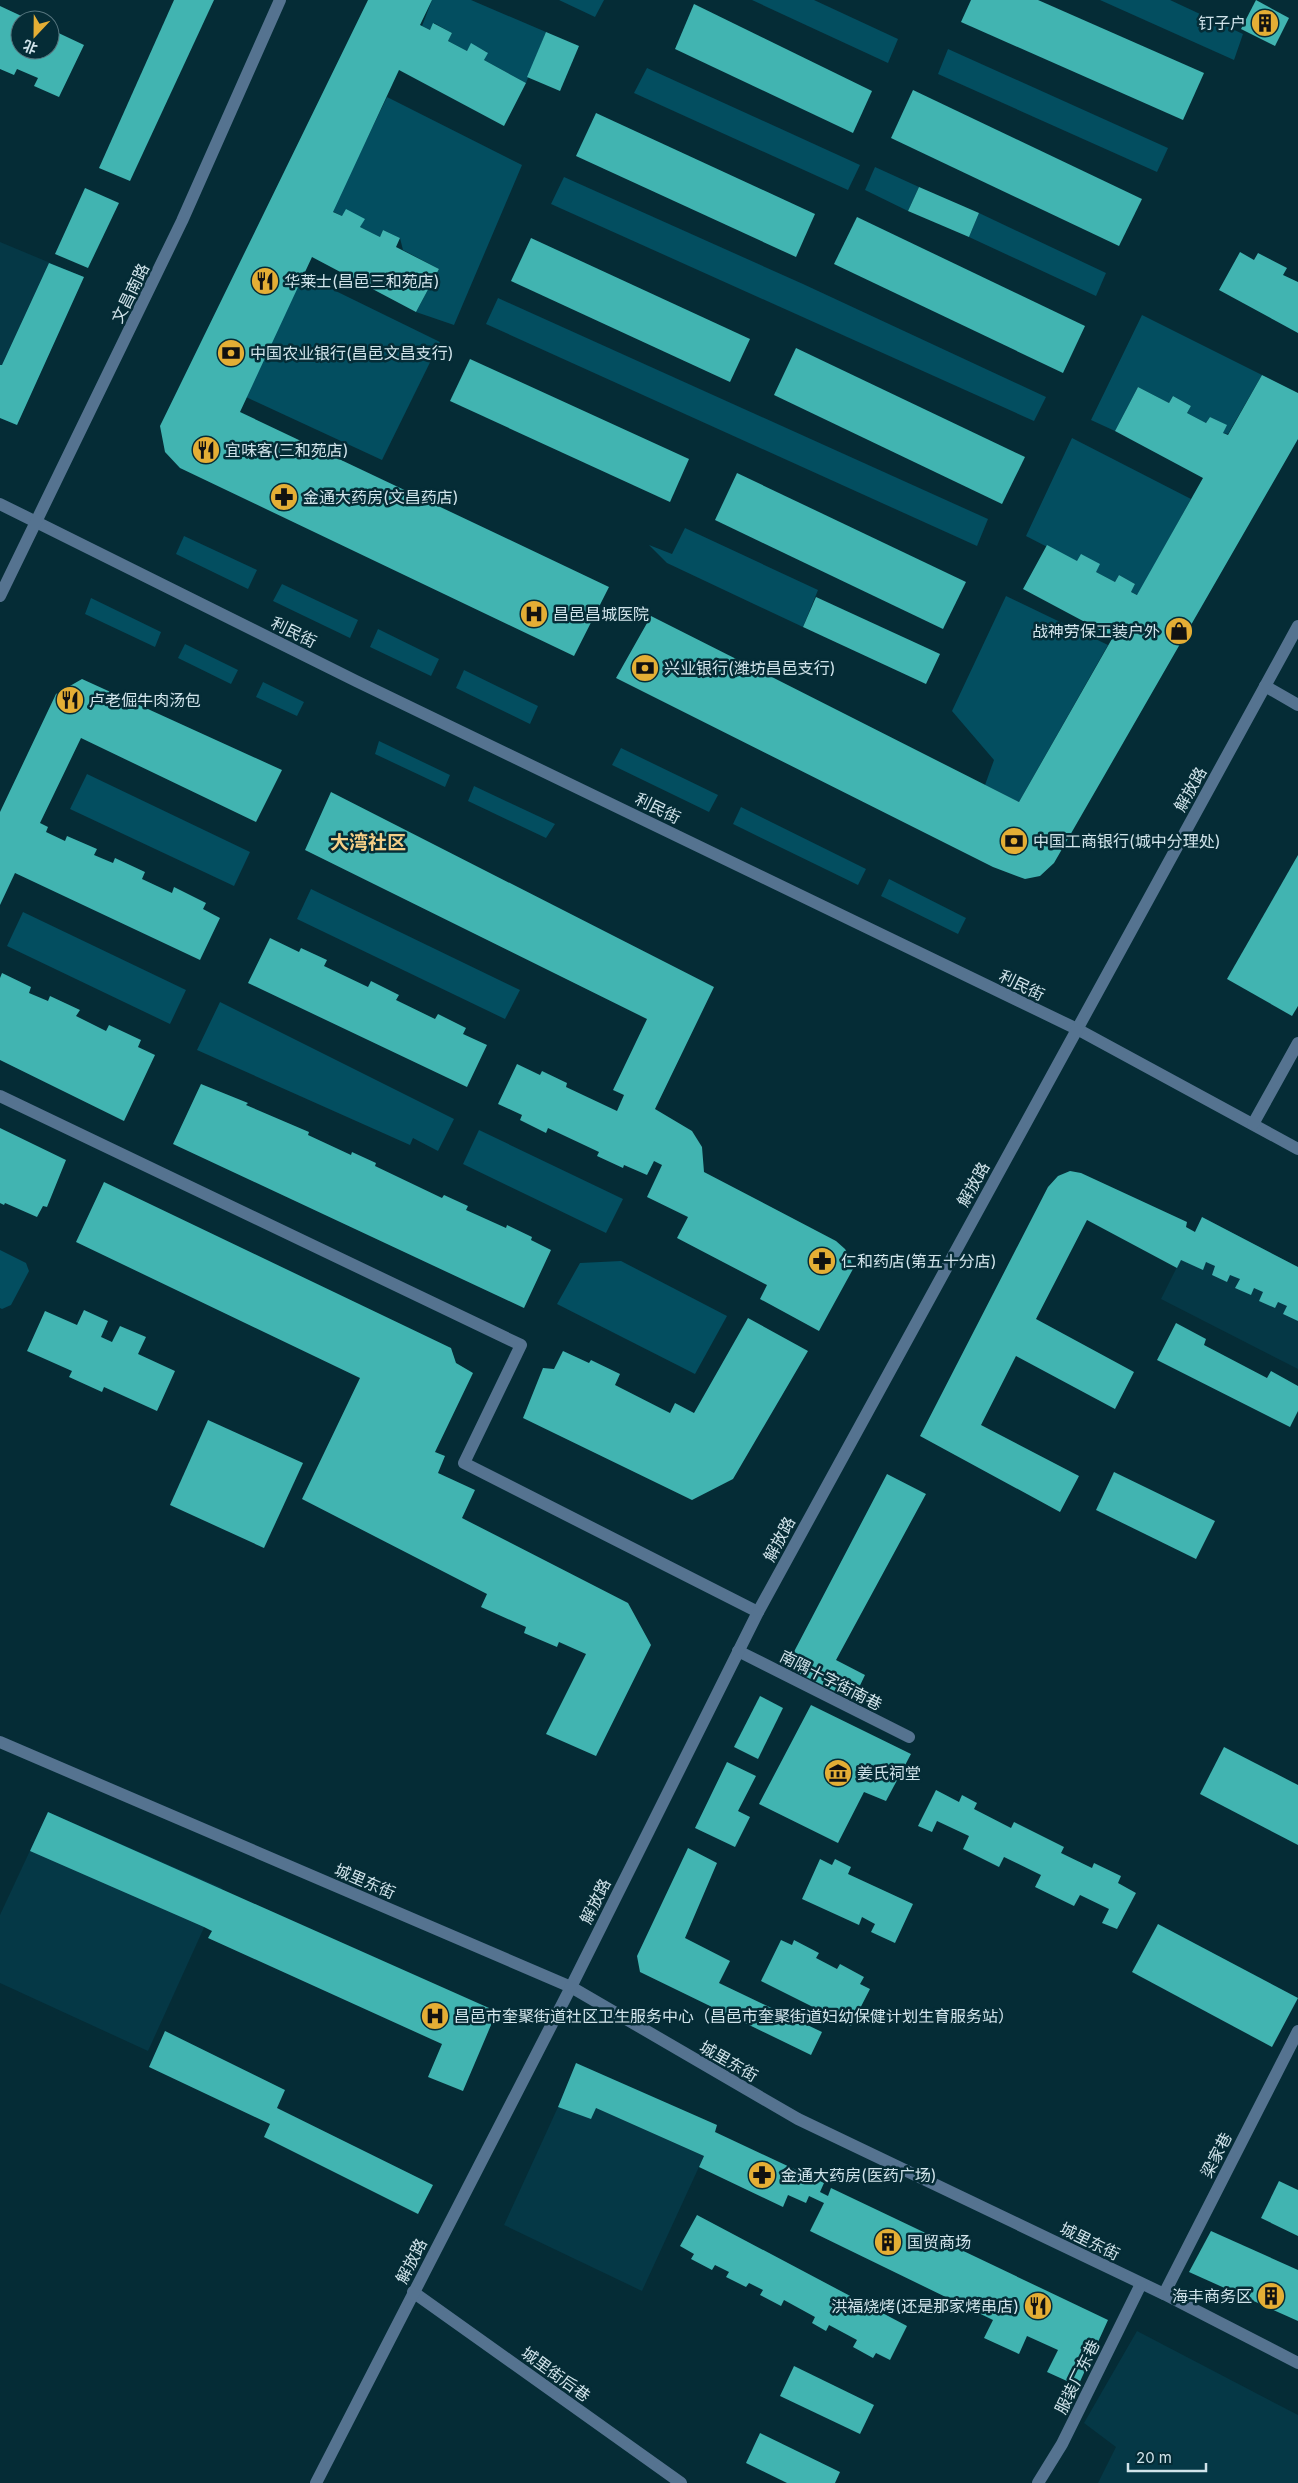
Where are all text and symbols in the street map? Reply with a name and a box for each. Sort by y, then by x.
building icon: 钉子户 [1250,8,1280,38]
north arrow [10,10,60,60]
place label: 钉子户 [1198,13,1246,33]
text: 北 [20,37,40,58]
street label: 文昌南路 [107,260,153,326]
restaurant icon: 华莱士(昌邑三和苑店) [250,266,280,296]
place label: 华莱士(昌邑三和苑店) [284,271,440,291]
bank icon: 中国农业银行(昌邑文昌支行) [216,338,246,368]
place label: 中国农业银行(昌邑文昌支行) [250,343,454,363]
restaurant icon: 宜味客(三和苑店) [191,435,221,465]
place label: 宜味客(三和苑店) [225,440,349,460]
pharmacy icon: 金通大药房(文昌药店) [269,482,299,512]
place label: 金通大药房(文昌药店) [303,487,459,507]
hospital icon: 昌邑昌城医院 [519,599,549,629]
place label: 昌邑昌城医院 [553,604,649,624]
street label: 利民街 [268,612,320,652]
shop icon: 战神劳保工装户外 [1164,616,1194,646]
place label: 战神劳保工装户外 [1032,621,1160,641]
bank icon: 兴业银行(潍坊昌邑支行) [630,653,660,683]
place label: 兴业银行(潍坊昌邑支行) [664,658,836,678]
restaurant icon: 卢老倔牛肉汤包 [55,685,85,715]
place label: 卢老倔牛肉汤包 [89,690,201,710]
street label: 解放路 [1170,763,1210,815]
street label: 利民街 [632,788,684,828]
bank icon: 中国工商银行(城中分理处) [999,826,1029,856]
district label: 大湾社区 [330,831,406,854]
place label: 中国工商银行(城中分理处) [1033,831,1221,851]
street label: 利民街 [996,965,1048,1005]
street label: 解放路 [953,1158,993,1210]
pharmacy icon: 仁和药店(第五十分店) [807,1246,837,1276]
place label: 仁和药店(第五十分店) [841,1251,997,1271]
street label: 解放路 [759,1513,799,1565]
street label: 南隅十字街南巷 [777,1646,885,1714]
museum icon: 姜氏祠堂 [823,1758,853,1788]
place label: 姜氏祠堂 [857,1763,921,1783]
street label: 城里东街 [332,1859,398,1903]
street label: 解放路 [575,1875,615,1927]
hospital icon: 昌邑市奎聚街道社区卫生服务中心（昌邑市奎聚街道妇幼保健计划生育服务站） [420,2001,450,2031]
place label: 昌邑市奎聚街道社区卫生服务中心（昌邑市奎聚街道妇幼保健计划生育服务站） [454,2006,1014,2026]
street label: 城里东街 [696,2036,762,2086]
street label: 梁家巷 [1196,2129,1236,2181]
pharmacy icon: 金通大药房(医药广场) [747,2160,777,2190]
place label: 金通大药房(医药广场) [781,2165,937,2185]
street label: 城里东街 [1057,2218,1123,2264]
building icon: 国贸商场 [873,2227,903,2257]
place label: 国贸商场 [907,2232,971,2252]
street label: 解放路 [391,2235,431,2287]
building icon: 海丰商务区 [1256,2281,1286,2311]
place label: 海丰商务区 [1172,2286,1252,2306]
restaurant icon: 洪福烧烤(还是那家烤串店) [1023,2291,1053,2321]
place label: 洪福烧烤(还是那家烤串店) [831,2296,1019,2316]
street label: 服装厂东巷 [1050,2337,1104,2417]
street label: 城里街后巷 [518,2342,594,2406]
scale bar [1128,2440,1206,2472]
text: 20 m [1136,2448,1172,2467]

